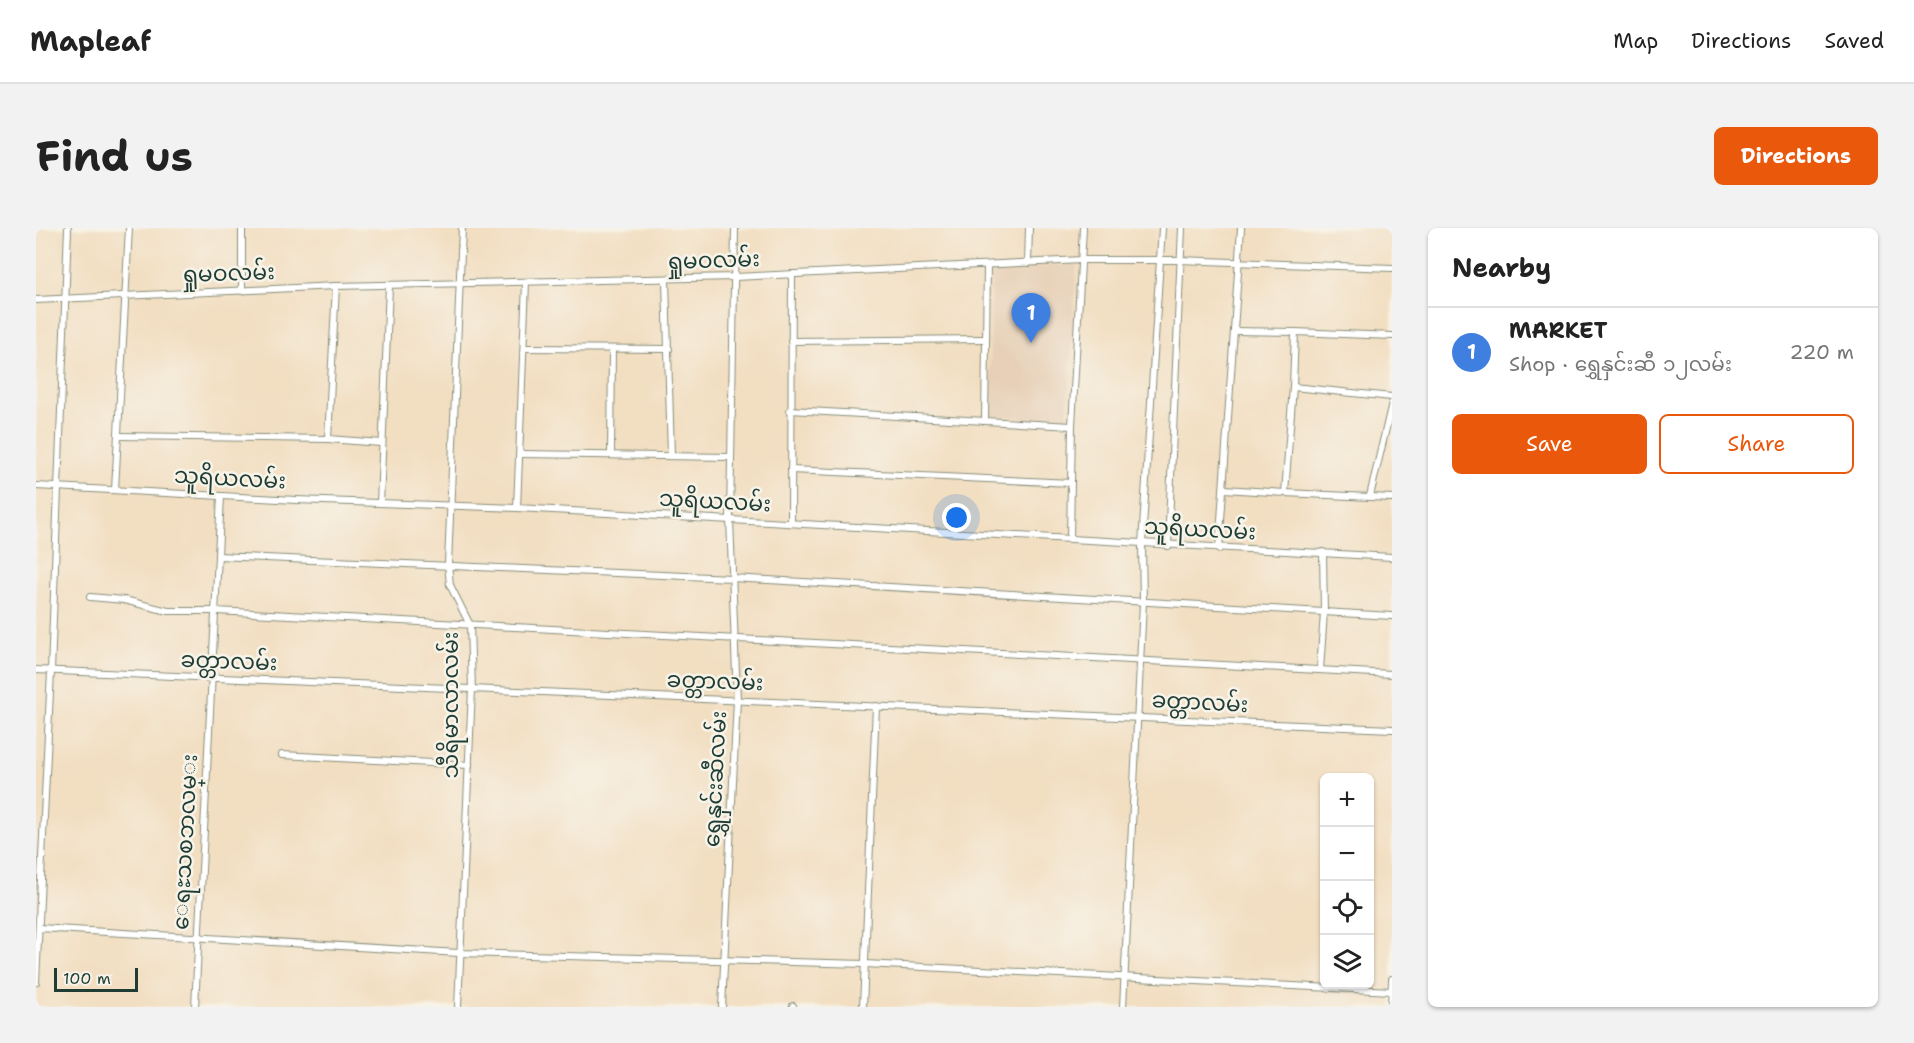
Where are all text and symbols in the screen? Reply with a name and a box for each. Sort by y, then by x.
text: Mapleaf [30,22,151,60]
text: Map [1613,27,1658,55]
text: Directions [1691,27,1791,55]
text: Saved [1824,27,1884,55]
button: Directions [1714,127,1878,185]
text: Find us [36,128,193,184]
street label: ရှုမဝလမ်း [666,243,760,279]
text: Nearby [1452,250,1551,285]
street label: ရှုမဝလမ်း [181,256,275,292]
pin: 1 [1012,294,1050,343]
text: MARKET [1509,316,1607,345]
text: 1 [1467,339,1476,365]
text: 220 m [1790,339,1854,365]
text: Shop · ရွှေနှင်းဆီ ၁၂လမ်း [1509,351,1732,377]
button: Save [1452,414,1647,474]
button: Share [1659,414,1854,474]
street label: သူရိယလမ်း [173,460,287,498]
street label: သူရိယလမ်း [658,483,772,521]
your location [942,503,971,532]
street label: သူရိယလမ်း [1143,511,1257,549]
street label: သီရိမာလာလမ်း [435,632,468,778]
street label: ခတ္တာလမ်း [180,644,278,680]
street label: ခတ္တာလမ်း [666,664,764,700]
street label: ခတ္တာလမ်း [1151,684,1249,722]
street label: ရွှေနှင်းဆီလမ်း [696,710,736,848]
street label: ေရႊသစၥာလမ္း [166,753,207,931]
map controls [1320,773,1374,989]
button: + [1320,773,1374,827]
button: − [1320,827,1374,881]
button: locate [1320,881,1374,935]
button: layers [1320,935,1374,989]
scale bar [54,965,138,992]
text: 100 m [63,968,111,989]

